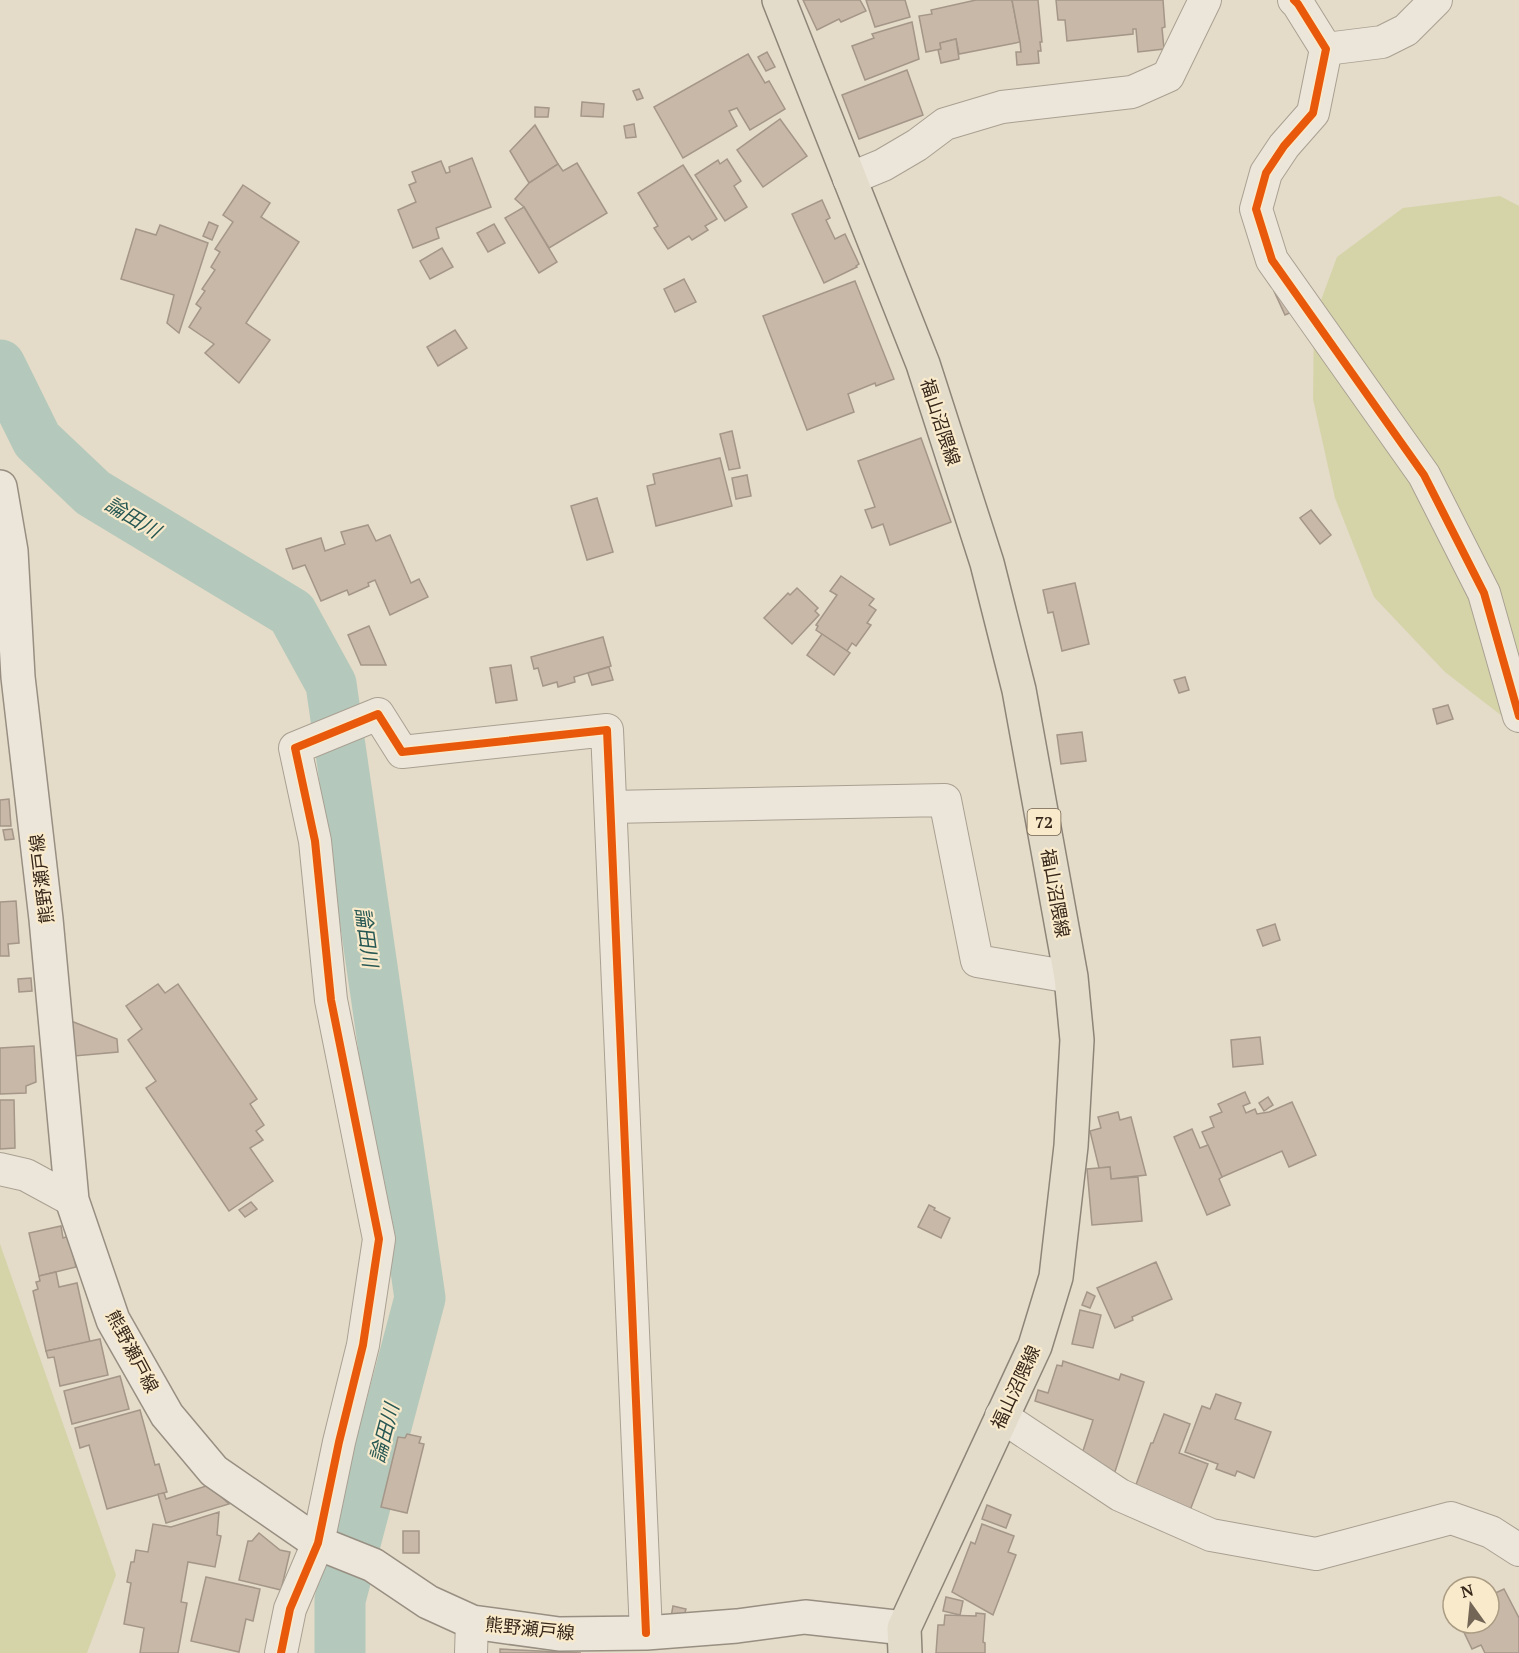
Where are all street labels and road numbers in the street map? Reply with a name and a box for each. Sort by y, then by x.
street label: 福山沼隈線 [916,375,966,469]
road number: 72 [1028,809,1060,835]
street label: 熊野瀬戸線 [24,833,58,925]
street label: 福山沼隈線 [1036,847,1076,939]
street label: 熊野瀬戸線 [101,1306,165,1396]
street label: 福山沼隈線 [985,1341,1045,1433]
street label: 熊野瀬戸線 [484,1611,576,1645]

